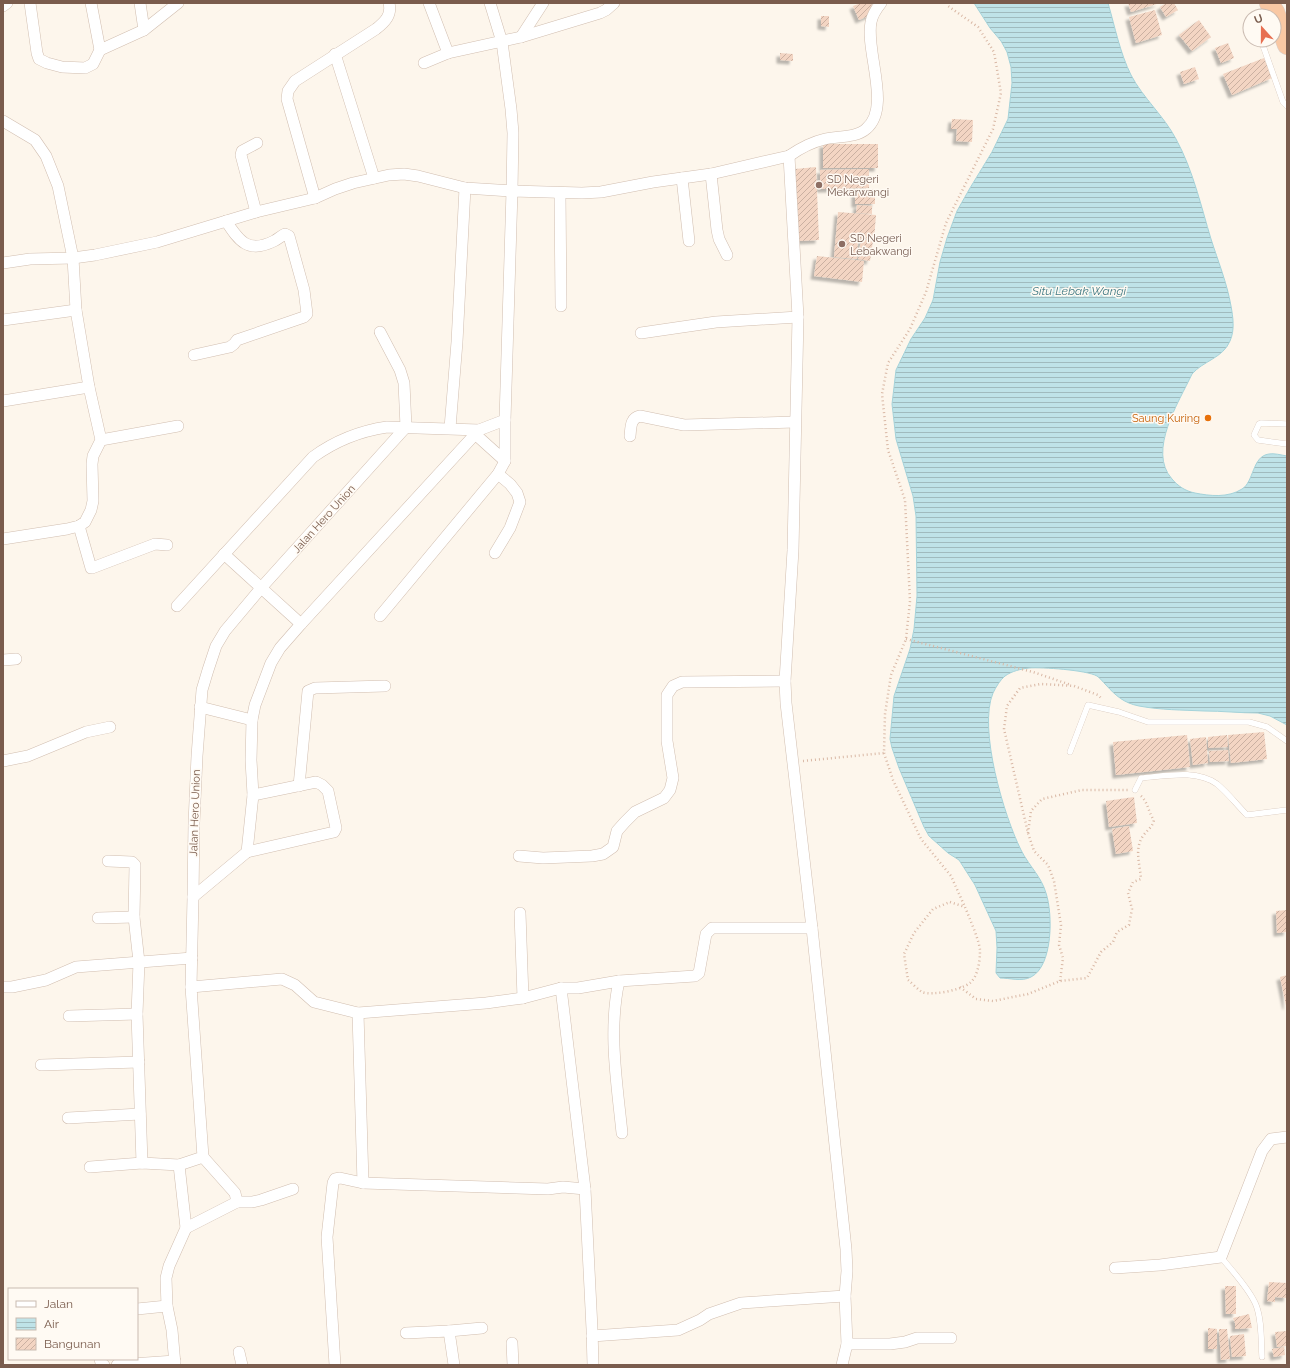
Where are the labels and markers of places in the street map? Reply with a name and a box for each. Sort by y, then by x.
place label: SD Negeri Mekarwangi [827,173,889,199]
marker: SD Negeri Mekarwangi [814,180,824,190]
place label: SD Negeri Lebakwangi [850,232,912,258]
marker: SD Negeri Lebakwangi [837,239,847,249]
place label: Saung Kuring [1132,412,1200,425]
marker: Saung Kuring [1203,413,1213,423]

